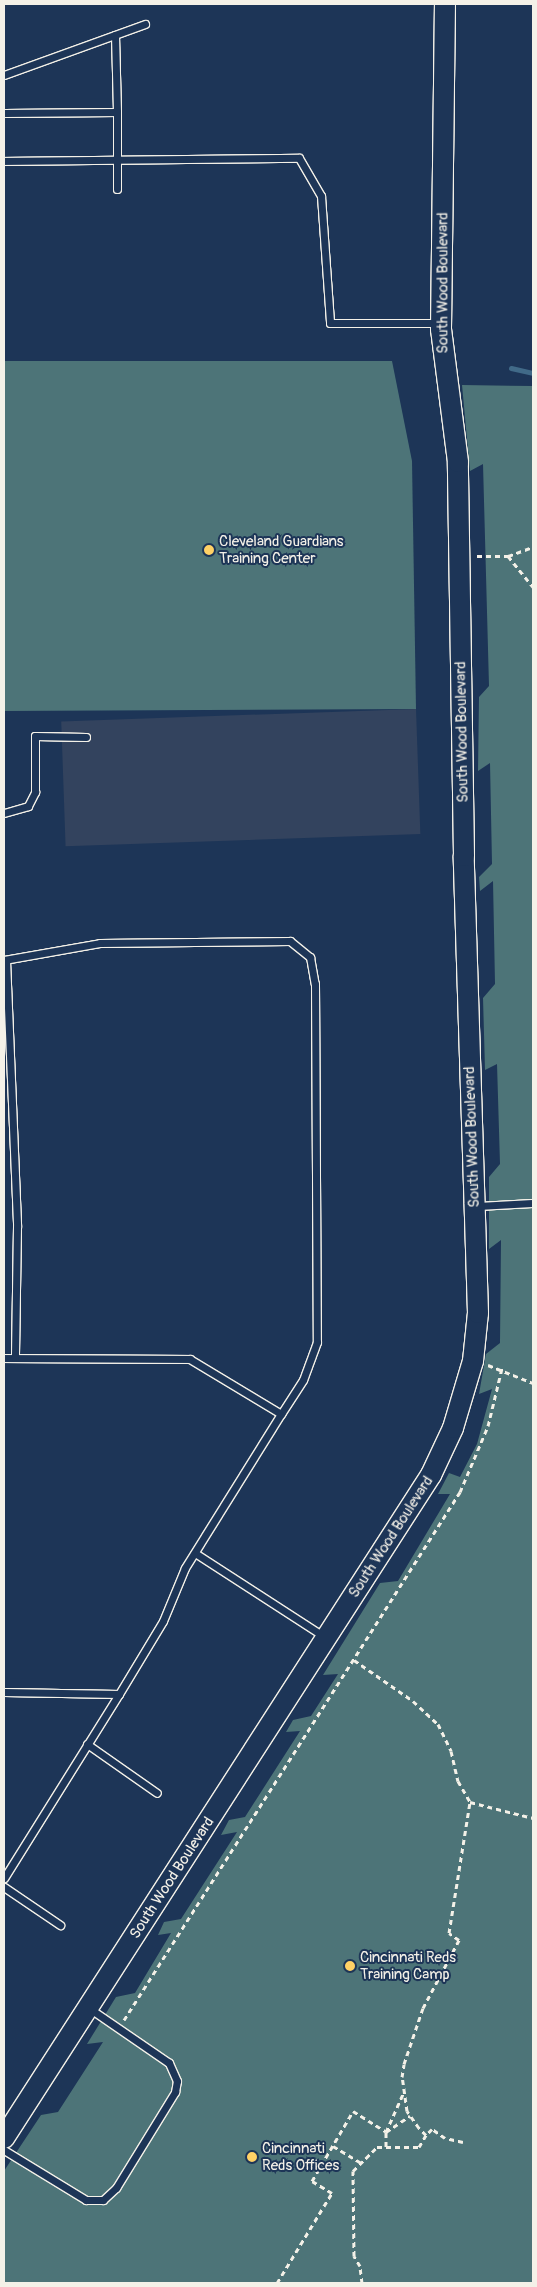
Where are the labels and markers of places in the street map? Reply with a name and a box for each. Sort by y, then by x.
place label: Cleveland Guardians Training Center [219,532,344,567]
marker: Cleveland Guardians Training Center [203,544,215,556]
place label: Cincinnati Reds Training Camp [360,1948,456,1983]
marker: Cincinnati Reds Training Camp [344,1960,356,1972]
place label: Cincinnati Reds Offices [262,2139,339,2174]
marker: Cincinnati Reds Offices [246,2151,258,2163]

